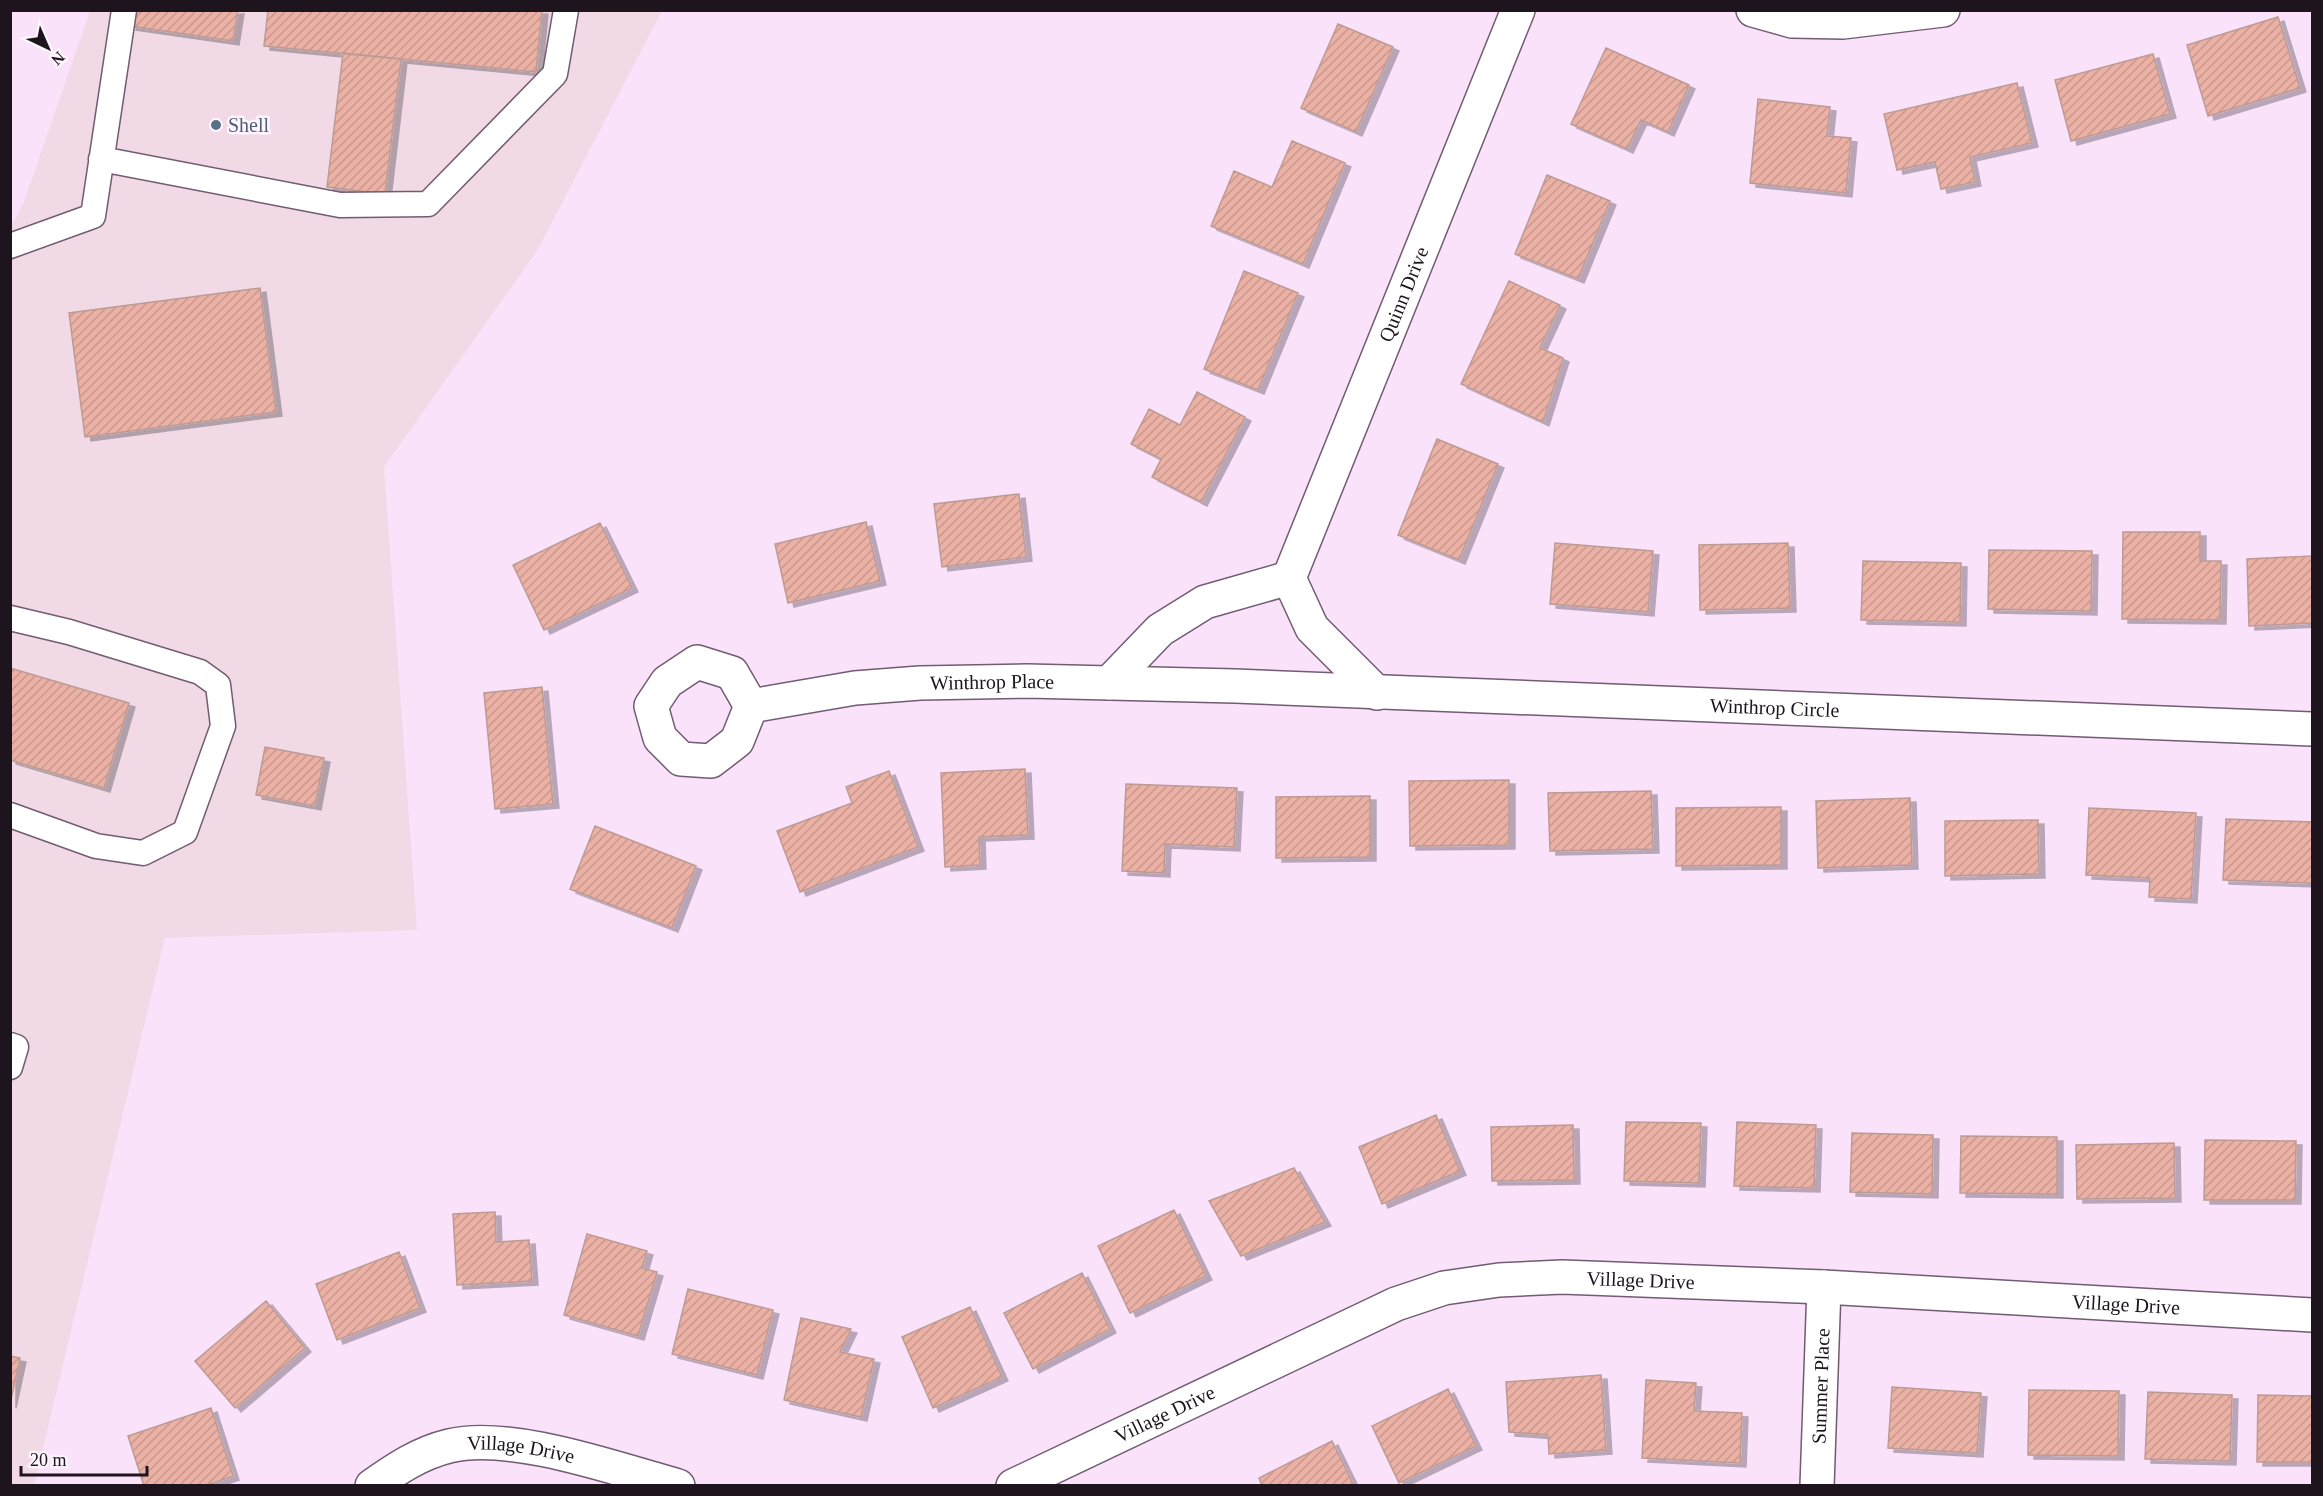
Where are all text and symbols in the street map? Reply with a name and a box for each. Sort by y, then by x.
north arrow [18,18,78,78]
text: N [48,48,68,69]
place label: Shell [228,114,270,136]
marker: Shell [209,118,223,132]
street label: Quinn Drive [1374,243,1432,345]
street label: Winthrop Place [930,670,1055,694]
street label: Winthrop Circle [1709,694,1840,721]
street label: Village Drive [1586,1267,1695,1293]
street label: Village Drive [2071,1290,2181,1318]
street label: Summer Place [1807,1328,1834,1444]
street label: Village Drive [1111,1381,1218,1447]
street label: Village Drive [467,1431,577,1467]
scale bar [21,1439,147,1477]
text: 20 m [30,1450,67,1470]

